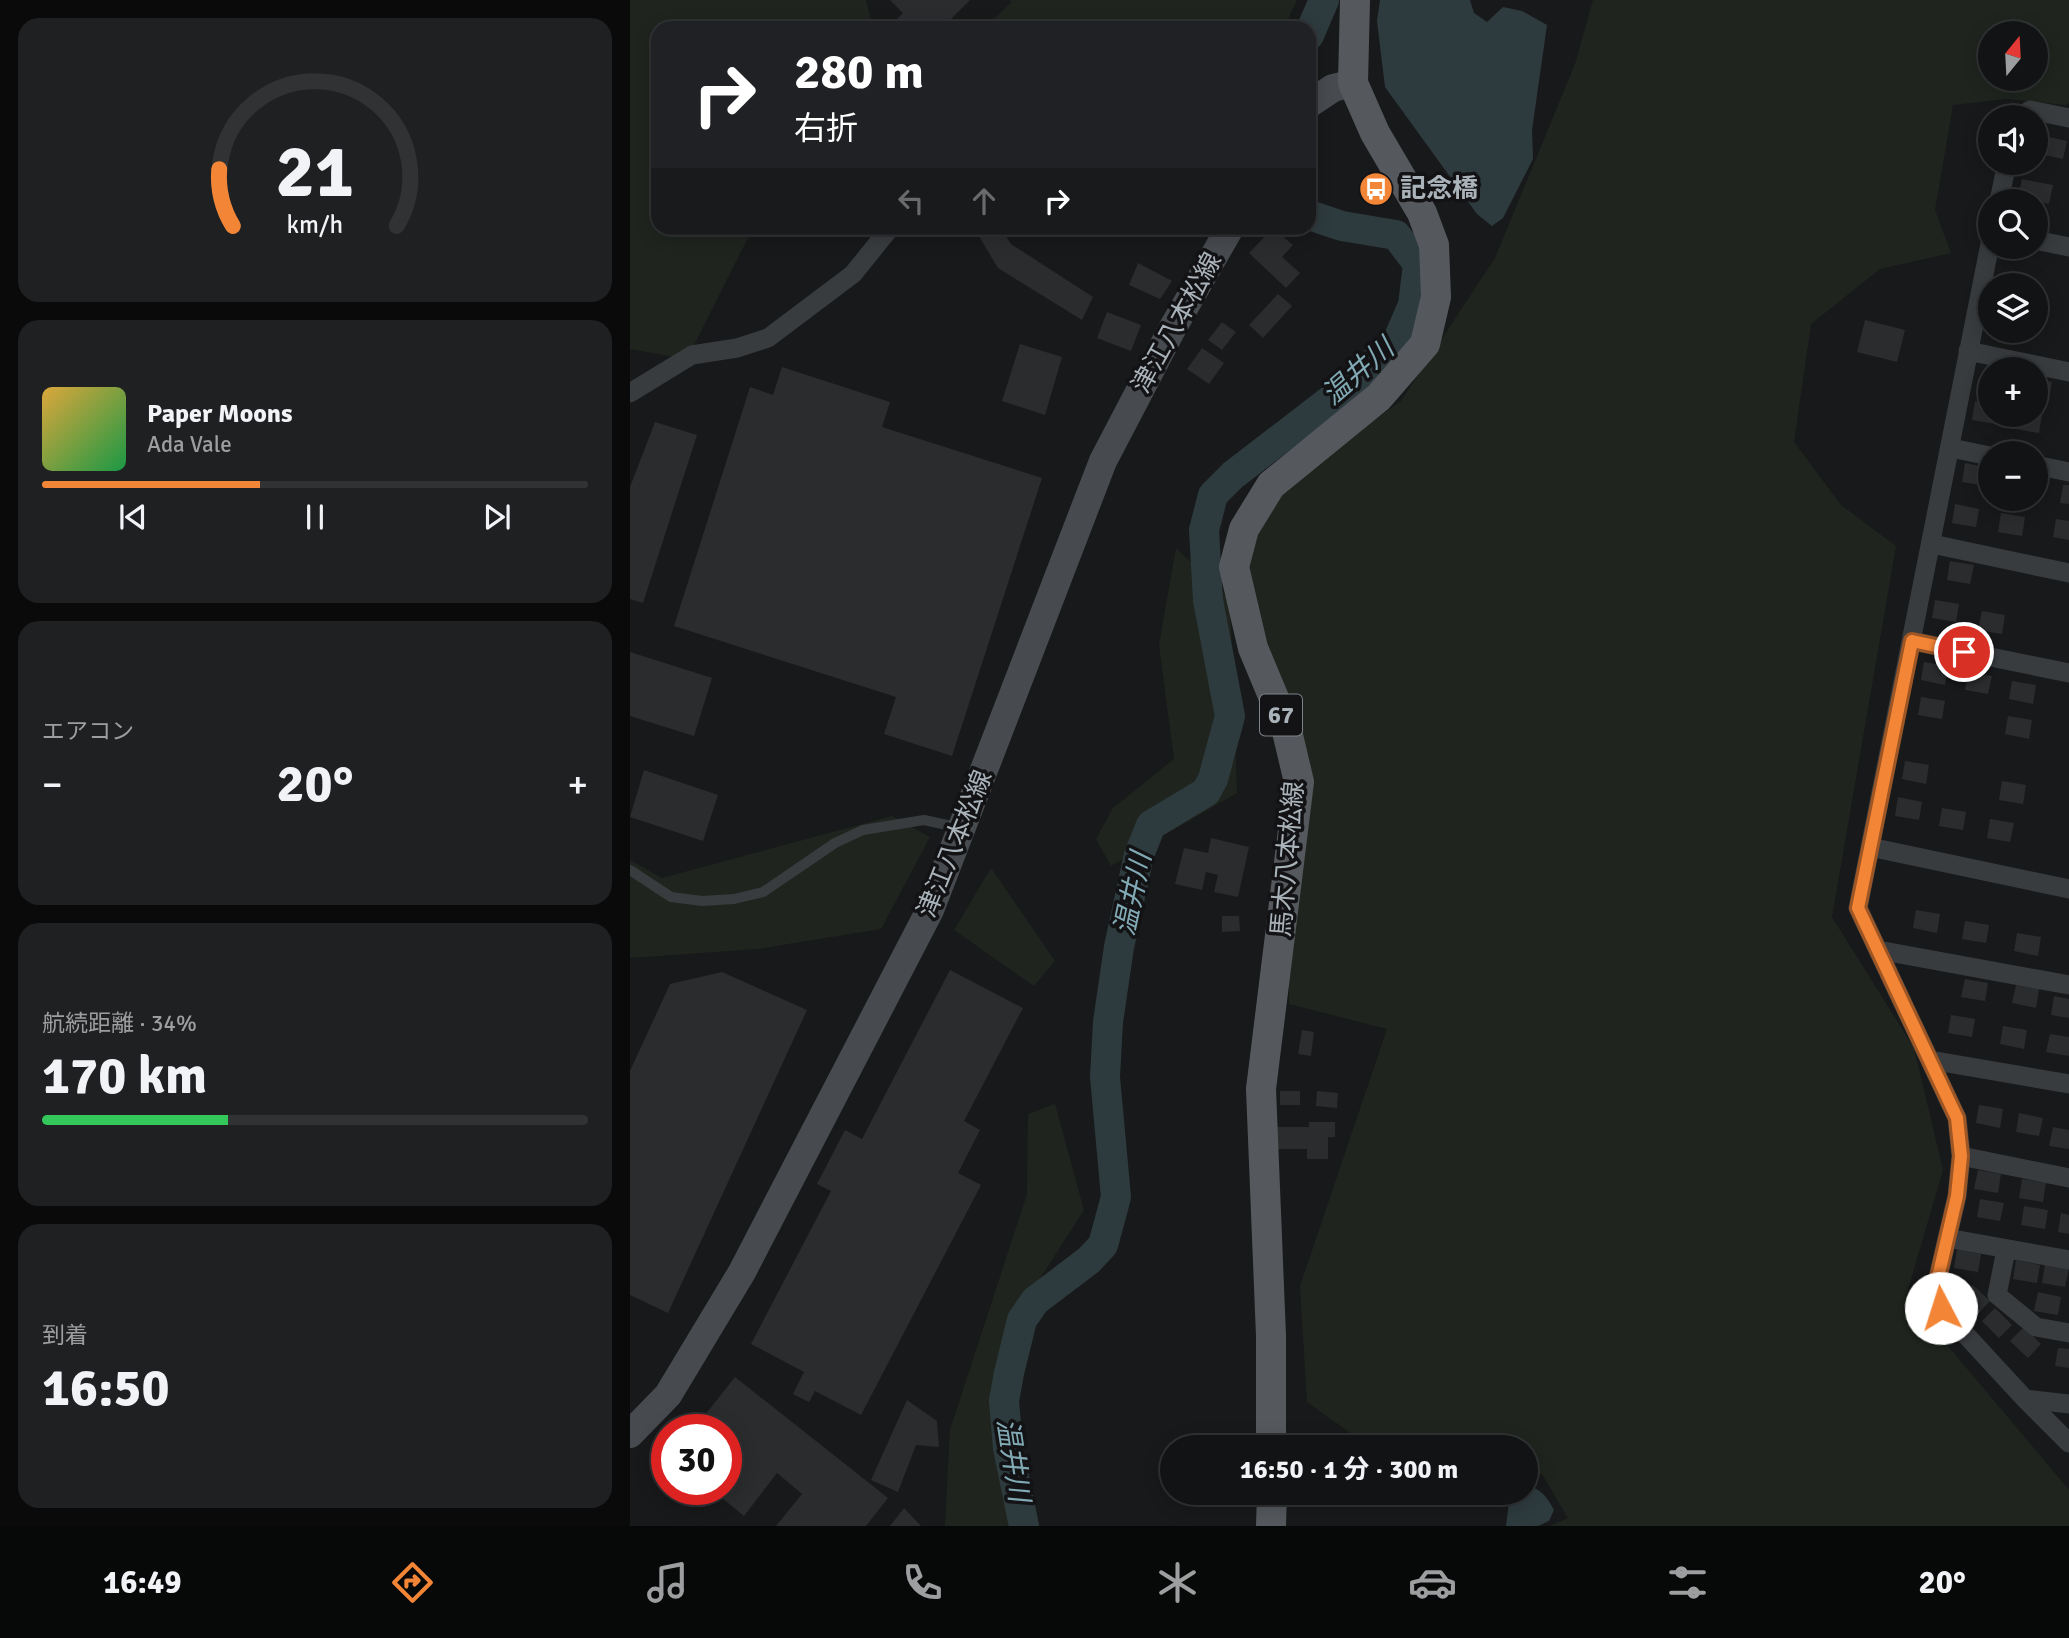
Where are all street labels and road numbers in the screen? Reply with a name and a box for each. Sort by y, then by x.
street label: 津江八本松線 [1125,247,1229,399]
road number: 67 [1260,694,1302,736]
street label: 津江八本松線 [911,766,999,922]
street label: 馬木八本松線 [1265,780,1311,938]

